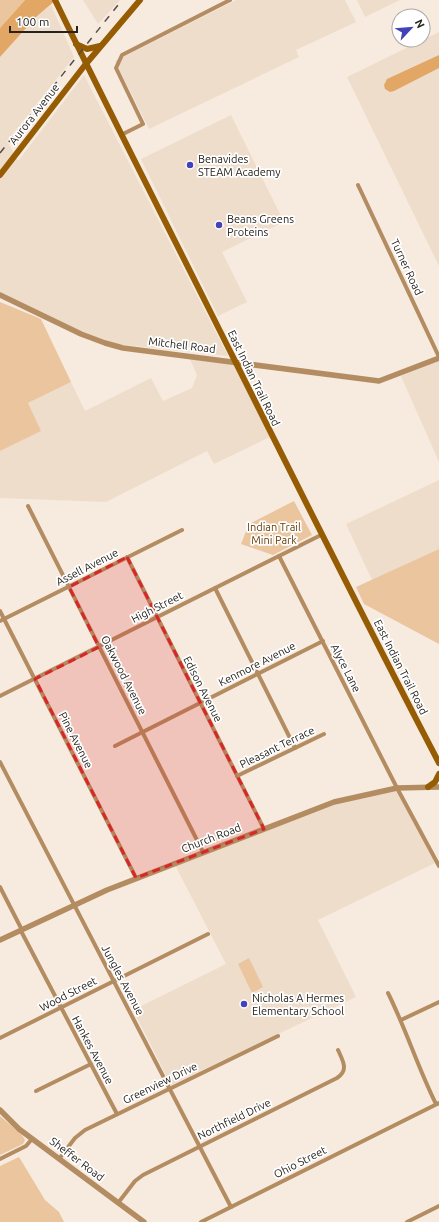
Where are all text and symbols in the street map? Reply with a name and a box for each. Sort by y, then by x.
scale bar [10,8,77,34]
north arrow [391,8,431,48]
text: 100 m [16,15,49,28]
text: N [413,17,427,30]
street label: Aurora Avenue [7,81,61,147]
place label: Benavides STEAM Academy [198,153,281,178]
marker: Benavides STEAM Academy [185,160,195,170]
place label: Beans Greens Proteins [227,213,294,238]
marker: Beans Greens Proteins [214,220,224,230]
street label: Turner Road [389,237,425,297]
street label: East Indian Trail Road [226,328,282,428]
street label: Mitchell Road [148,335,216,355]
park label: Indian Trail Mini Park [247,521,301,546]
street label: Assell Avenue [54,546,120,588]
street label: High Street [129,589,185,625]
street label: East Indian Trail Road [372,617,430,717]
street label: Oakwood Avenue [99,633,149,717]
street label: Kenmore Avenue [217,639,297,689]
street label: Alyce Lane [329,642,363,694]
street label: Edison Avenue [181,654,225,724]
street label: Pine Avenue [57,710,95,770]
street label: Pleasant Terrace [238,724,316,770]
street label: Church Road [180,821,242,855]
street label: Jungles Avenue [99,943,147,1017]
street label: Wood Street [37,974,99,1014]
place label: Nicholas A Hermes Elementary School [252,992,344,1017]
marker: Nicholas A Hermes Elementary School [239,999,249,1009]
street label: Hankes Avenue [70,1014,116,1086]
street label: Greenview Drive [121,1060,199,1106]
street label: Northfield Drive [195,1096,273,1142]
street label: Sheffer Road [48,1135,106,1183]
street label: Ohio Street [272,1143,329,1180]

